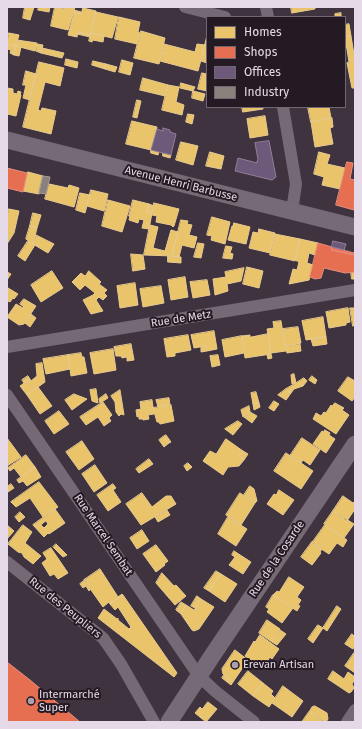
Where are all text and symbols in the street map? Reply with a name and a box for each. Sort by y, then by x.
legend [206,16,346,108]
text: Homes [244,25,282,39]
text: Shops [244,45,277,59]
text: Offices [244,65,281,79]
text: Industry [244,85,289,99]
street label: Avenue Henri Barbusse [123,164,239,204]
street label: Rue de Metz [150,308,212,330]
street label: Rue Marcel Sembat [71,492,135,578]
street label: Rue de la Cosarde [247,518,307,600]
street label: Rue des Peupliers [26,575,104,641]
place label: Erevan Artisan [243,658,314,672]
marker: Erevan Artisan [230,660,240,670]
place label: Intermarché Super [39,688,100,714]
marker: Intermarché Super [26,696,36,706]

